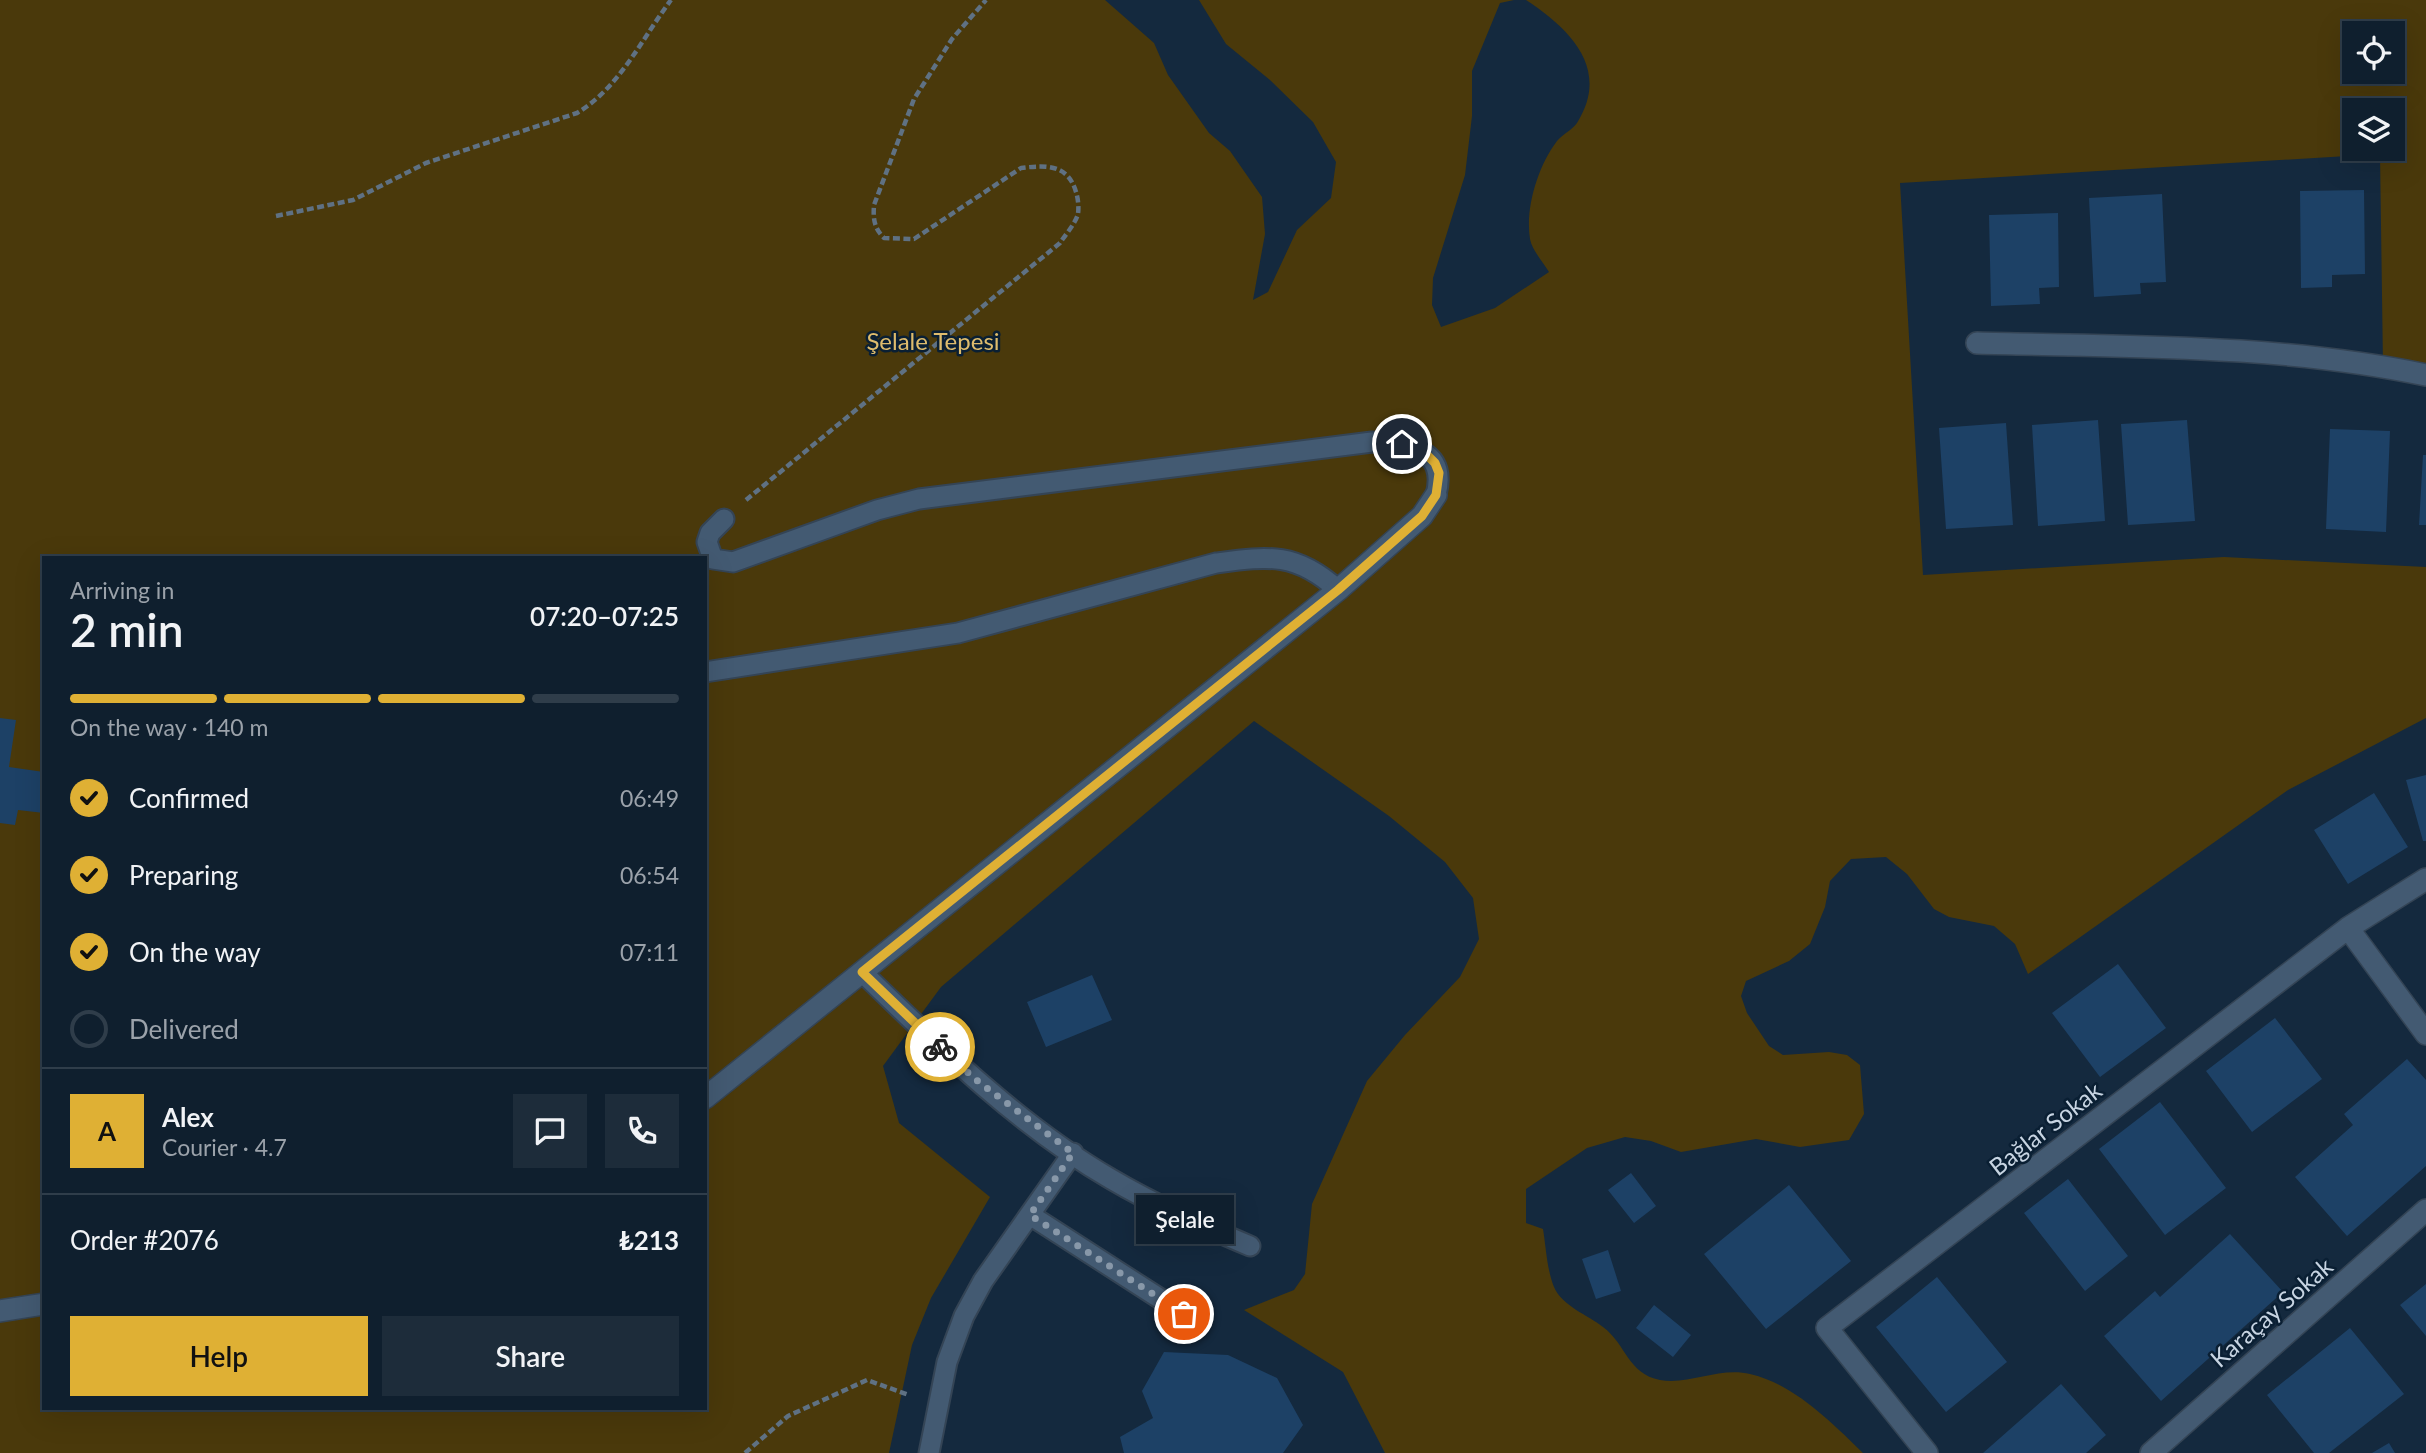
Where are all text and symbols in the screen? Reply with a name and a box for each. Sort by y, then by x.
map controls [2342,21,2405,161]
button: locate [2342,21,2405,84]
button: layers [2342,98,2405,161]
park label: Şelale Tepesi [866,326,1000,355]
pin [1372,414,1432,474]
icon: home [1383,425,1421,463]
text: Arriving in [70,576,174,604]
text: 07:20–07:25 [530,600,679,632]
text: 2 min [70,602,184,657]
text: On the way · 140 m [70,713,269,741]
icon: check [70,779,108,817]
text: Confirmed [129,782,249,814]
text: 06:49 [620,784,679,812]
icon: check [70,856,108,894]
text: Preparing [129,859,238,891]
text: 06:54 [620,861,679,889]
icon: check [70,933,108,971]
text: On the way [129,936,261,968]
text: 07:11 [620,938,679,966]
courier [905,1012,975,1082]
text: Delivered [129,1013,239,1045]
icon: bike [921,1028,959,1066]
street label: Bağlar Sokak [1983,1075,2108,1181]
button: chat [513,1094,587,1168]
button: phone [605,1094,679,1168]
text: Alex [162,1101,214,1133]
text: A [98,1115,116,1147]
text: Courier · 4.7 [162,1133,287,1161]
callout: Şelale [1135,1195,1233,1244]
text: Şelale [1155,1205,1215,1233]
text: Order #2076 [70,1224,219,1256]
text: ₺213 [619,1224,679,1256]
street label: Karaçay Sokak [2204,1251,2339,1373]
pin [1154,1284,1214,1344]
icon: bag [1165,1295,1203,1333]
button: Help [70,1316,368,1396]
button: Share [382,1316,679,1396]

